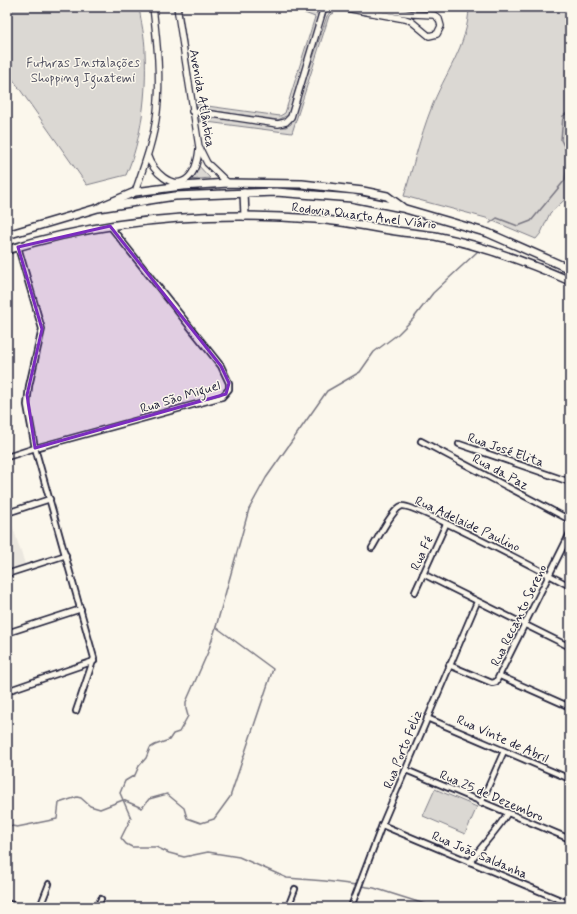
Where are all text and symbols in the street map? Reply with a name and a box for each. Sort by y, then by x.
street label: Avenida Atlântica [185,48,219,149]
park label: Futuras Instalações Shopping Iguatemi [26,55,140,89]
street label: Rodovia Quarto Anel Viário [291,199,437,234]
street label: Rua São Miguel [138,377,224,420]
street label: Rua José Elita [465,429,546,472]
street label: Rua da Paz [469,450,532,494]
street label: Rua Adelaide Paulino [412,493,523,556]
street label: Rua Fé [407,534,438,574]
street label: Rua Recanto Sereno [487,562,551,669]
street label: Rua Porto Feliz [380,707,427,791]
street label: Rua Vinte de Abril [454,711,551,767]
street label: Rua 25 de Dezembro [437,767,546,826]
street label: Rua João Saldanha [429,828,530,883]

